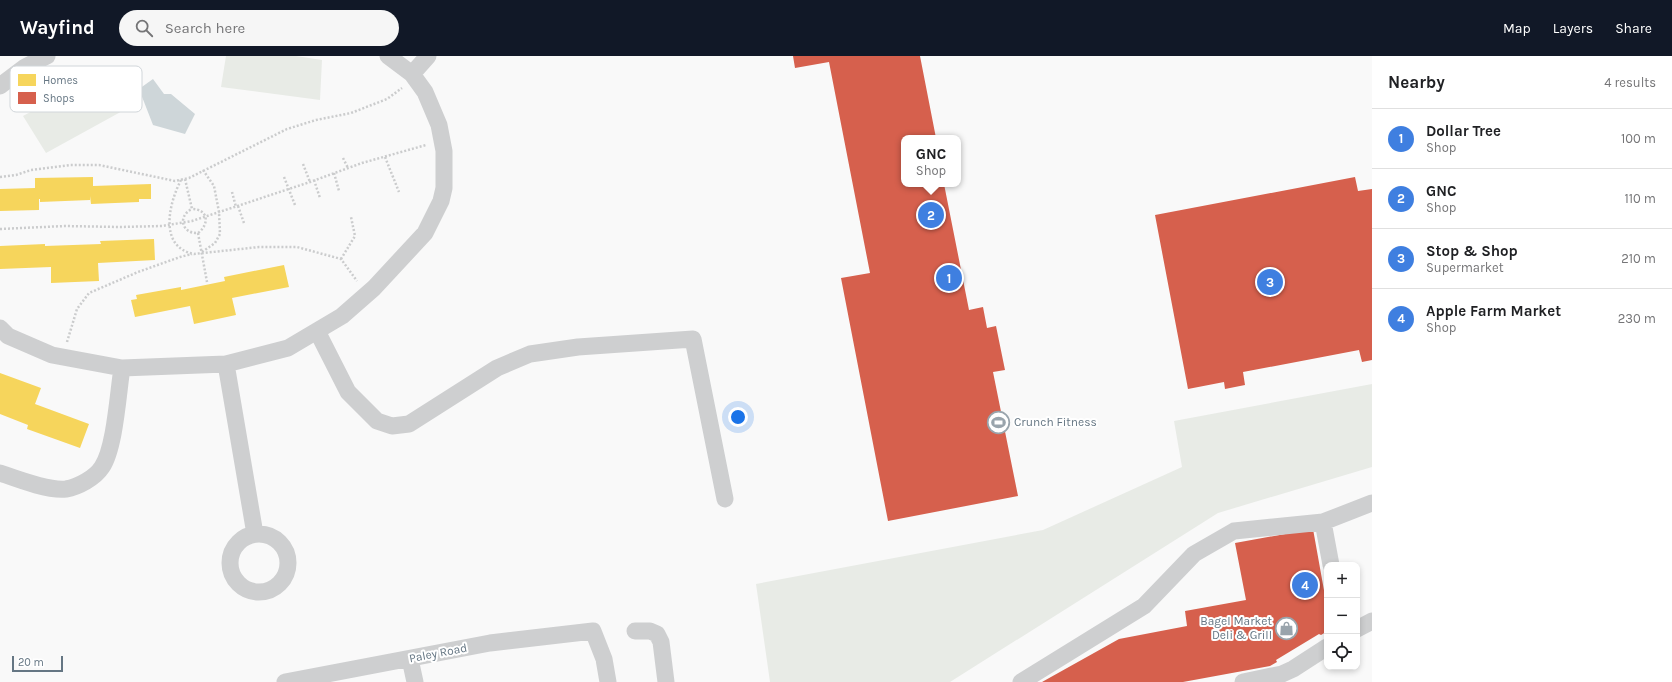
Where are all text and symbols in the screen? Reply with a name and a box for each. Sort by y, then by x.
search box [119,10,399,46]
text: Wayfind [20,17,95,39]
icon: search [133,17,155,39]
text: Search here [165,19,245,37]
text: Map [1503,20,1531,37]
text: Layers [1553,20,1593,37]
text: Share [1615,20,1652,37]
legend [10,66,142,112]
text: Nearby [1388,72,1445,92]
text: Homes [43,74,78,87]
text: 4 results [1604,75,1656,90]
text: Shops [43,92,75,105]
text: Dollar Tree [1426,122,1501,140]
text: 1 [1399,131,1403,146]
text: 100 m [1621,131,1656,146]
popup [901,135,961,187]
text: Shop [1426,140,1456,155]
text: GNC [916,145,946,163]
text: Shop [916,163,946,178]
text: GNC [1426,182,1456,200]
text: 2 [1397,191,1405,206]
text: 110 m [1624,191,1656,206]
pin: 2 [918,200,944,230]
text: Shop [1426,200,1456,215]
text: Stop & Shop [1426,242,1518,260]
text: 3 [1397,251,1405,266]
text: 210 m [1621,251,1656,266]
text: Supermarket [1426,260,1504,275]
pin: 1 [936,263,962,293]
pin: 3 [1257,267,1283,297]
text: Apple Farm Market [1426,302,1561,320]
text: 4 [1397,311,1405,326]
text: 230 m [1618,311,1656,326]
text: Shop [1426,320,1456,335]
your location [728,407,748,427]
sports icon: Crunch Fitness [986,409,1012,435]
place label: Crunch Fitness [1014,415,1097,429]
map controls [1324,562,1360,670]
button: + [1324,562,1360,598]
pin: 4 [1292,570,1318,600]
button: − [1324,598,1360,634]
place label: Bagel Market Deli & Grill [1200,614,1272,642]
shop icon: Bagel Market Deli & Grill [1274,615,1300,641]
button: locate [1324,634,1360,670]
street label: Paley Road [408,641,468,665]
scale bar [12,654,63,673]
text: 20 m [18,656,44,669]

